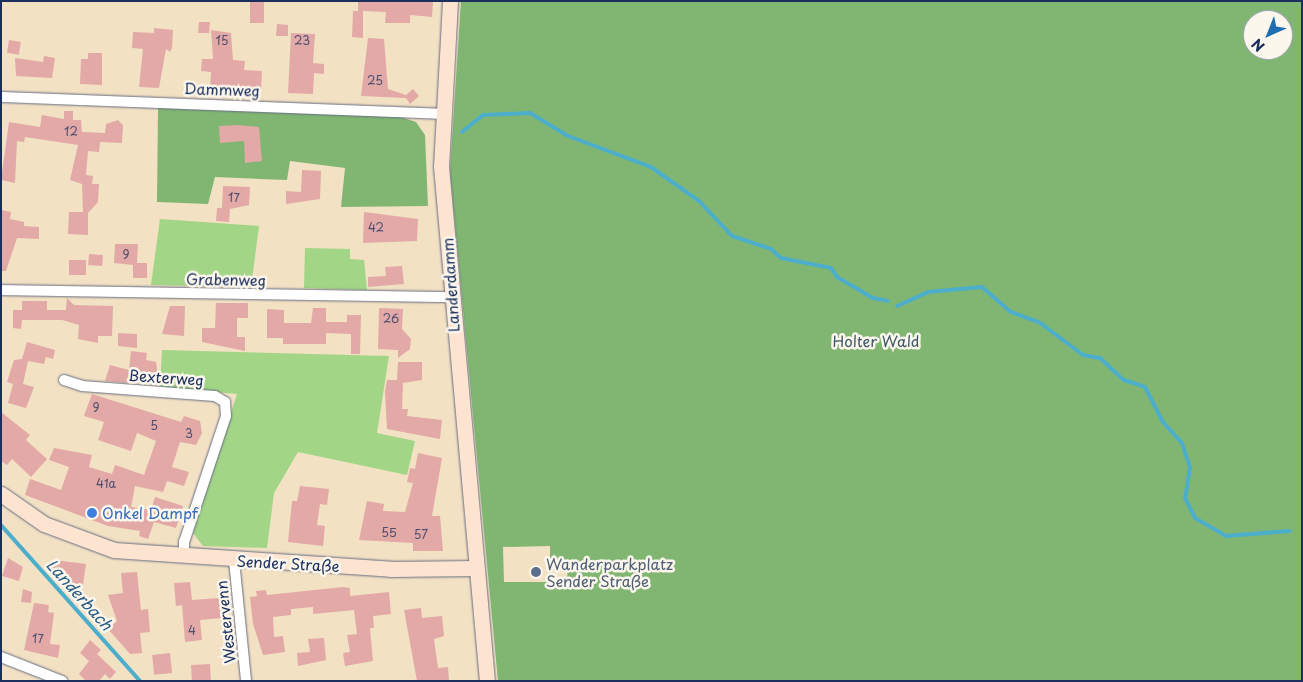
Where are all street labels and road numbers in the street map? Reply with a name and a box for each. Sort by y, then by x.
street label: Dammweg [184,79,260,99]
street label: Landerdamm [438,237,462,333]
street label: Grabenweg [186,269,266,289]
street label: Bexterweg [128,365,204,389]
street label: Sender Straße [236,551,340,575]
street label: Westervenn [212,580,238,664]

